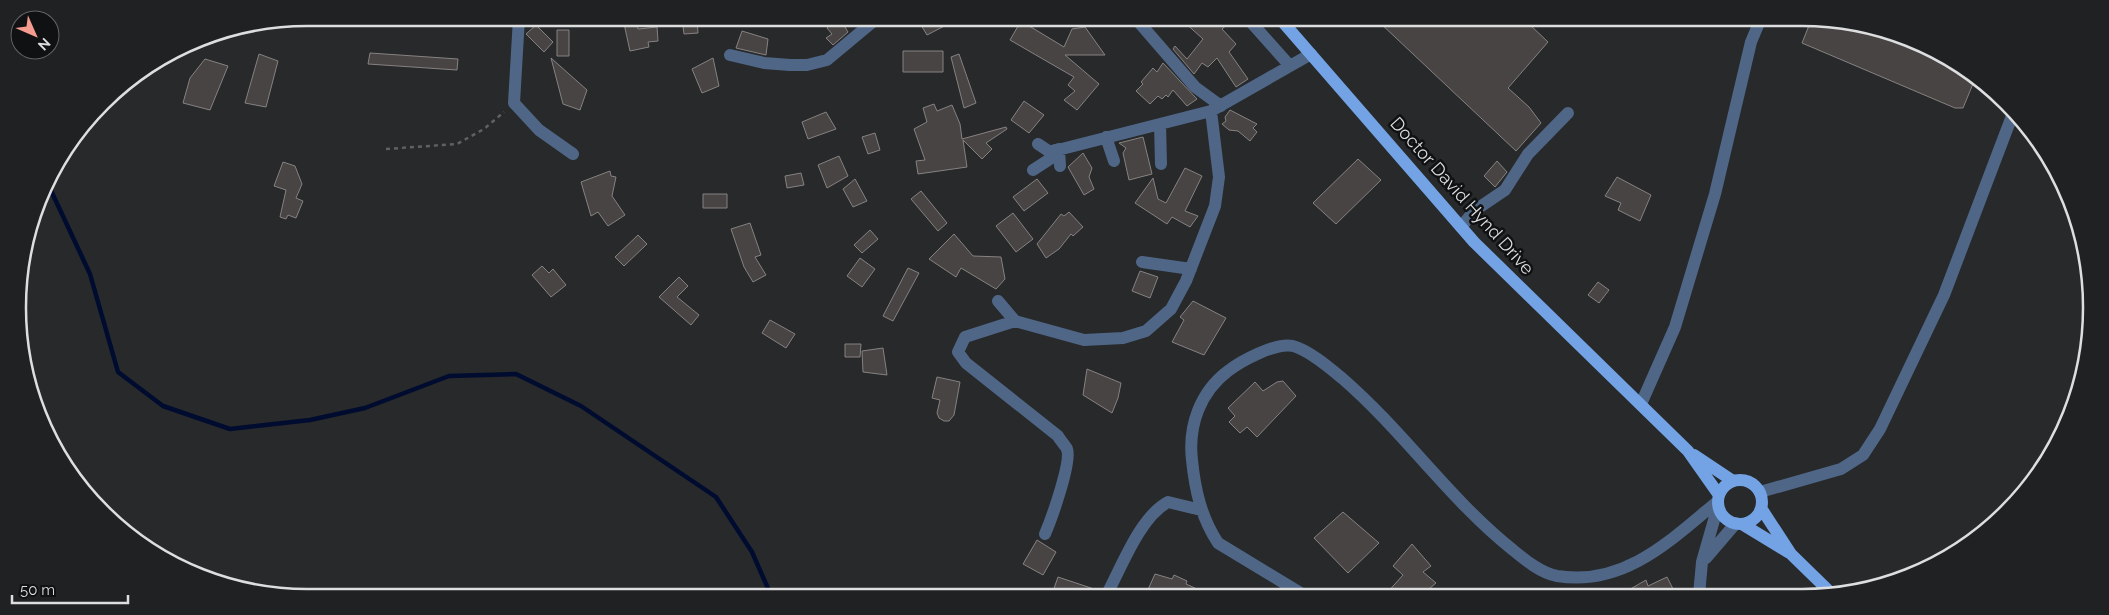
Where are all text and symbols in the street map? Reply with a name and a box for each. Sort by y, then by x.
north arrow [10,10,60,60]
text: N [35,35,54,54]
street label: Doctor David Hynd Drive [1386,113,1539,279]
scale bar [12,572,129,604]
text: 50 m [20,581,55,599]

